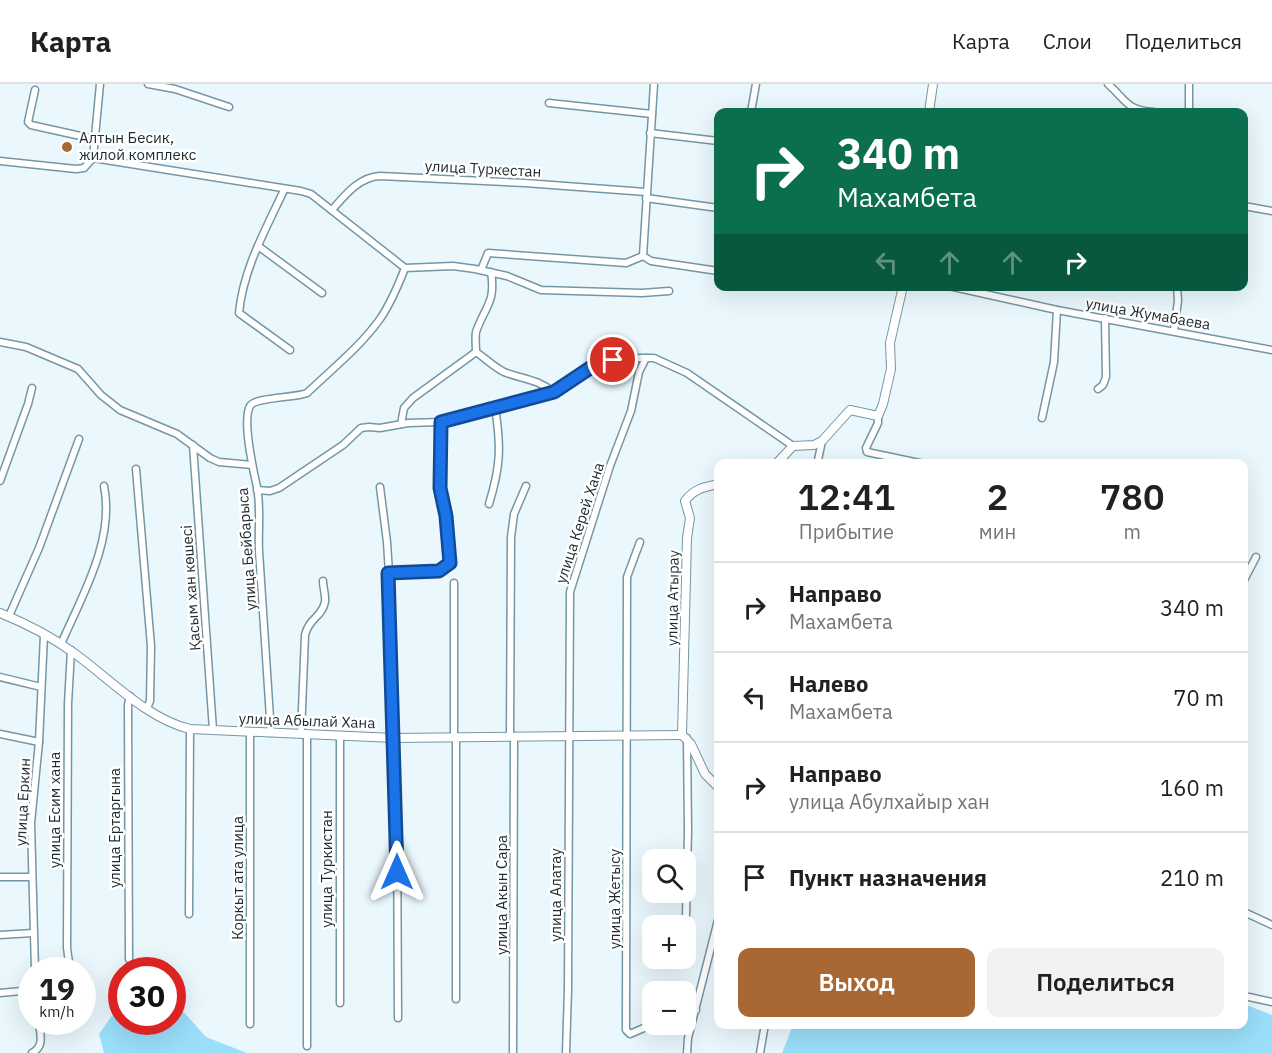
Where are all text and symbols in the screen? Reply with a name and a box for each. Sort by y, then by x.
text: Карта [30,23,111,60]
text: Карта [952,27,1010,55]
text: Слои [1043,27,1092,55]
text: Поделиться [1125,27,1242,55]
text: 340 m [837,126,960,181]
place label: Алтын Бесик, жилой комплекс [79,128,197,164]
icon: right [738,132,816,210]
marker: Алтын Бесик, жилой комплекс [60,140,74,154]
street label: улица Туркестан [424,156,542,181]
text: Махамбета [837,179,977,214]
icon: left [870,246,903,279]
icon: ahead [933,246,966,279]
icon: ahead [996,246,1029,279]
icon: right [1059,246,1092,279]
street label: улица Жумабаева [1084,293,1212,334]
pin [587,334,638,385]
icon: arrive [596,343,629,376]
street label: улица Керей Хана [551,460,608,586]
text: 12:41 [797,473,895,520]
text: 2 [987,473,1008,520]
text: 780 [1100,473,1165,520]
street label: улица Бейбарыса [233,487,260,611]
text: Прибытие [799,518,894,545]
text: мин [979,518,1016,545]
text: m [1123,518,1141,545]
street label: Қасым хан көшесі [177,524,204,652]
street label: улица Атырау [662,549,683,646]
text: Направо [789,579,882,608]
icon: right [738,591,771,624]
text: 340 m [1160,593,1224,622]
text: Махамбета [789,608,893,635]
text: Налево [789,669,868,698]
icon: left [738,681,771,714]
text: 70 m [1173,683,1224,712]
text: Махамбета [789,698,893,725]
street label: улица Абылай Хана [238,709,376,732]
street label: улица Есим хана [45,752,64,868]
street label: улица Еркин [11,757,34,847]
text: Направо [789,759,882,788]
street label: улица Ертаргына [105,768,124,888]
icon: right [738,771,771,804]
text: 160 m [1160,773,1224,802]
text: улица Абулхайыр хан [789,788,990,815]
street label: улица Туркистан [317,810,336,928]
street label: Коркыт ата улица [228,816,247,940]
street label: улица Акын Сара [492,835,511,955]
position arrow [365,840,429,904]
street label: улица Алатау [546,848,565,942]
street label: улица Жетысу [605,848,624,949]
map controls [642,849,696,1035]
button: search [642,849,696,903]
icon: arrive [738,861,771,894]
text: Пункт назначения [789,863,987,892]
text: 210 m [1160,863,1224,892]
button: + [642,915,696,969]
button: Выход [738,948,975,1017]
button: Поделиться [987,948,1224,1017]
speed limit sign: 30 [108,957,186,1035]
text: 19 [39,969,75,1008]
button: − [642,981,696,1035]
text: km/h [39,1002,75,1021]

